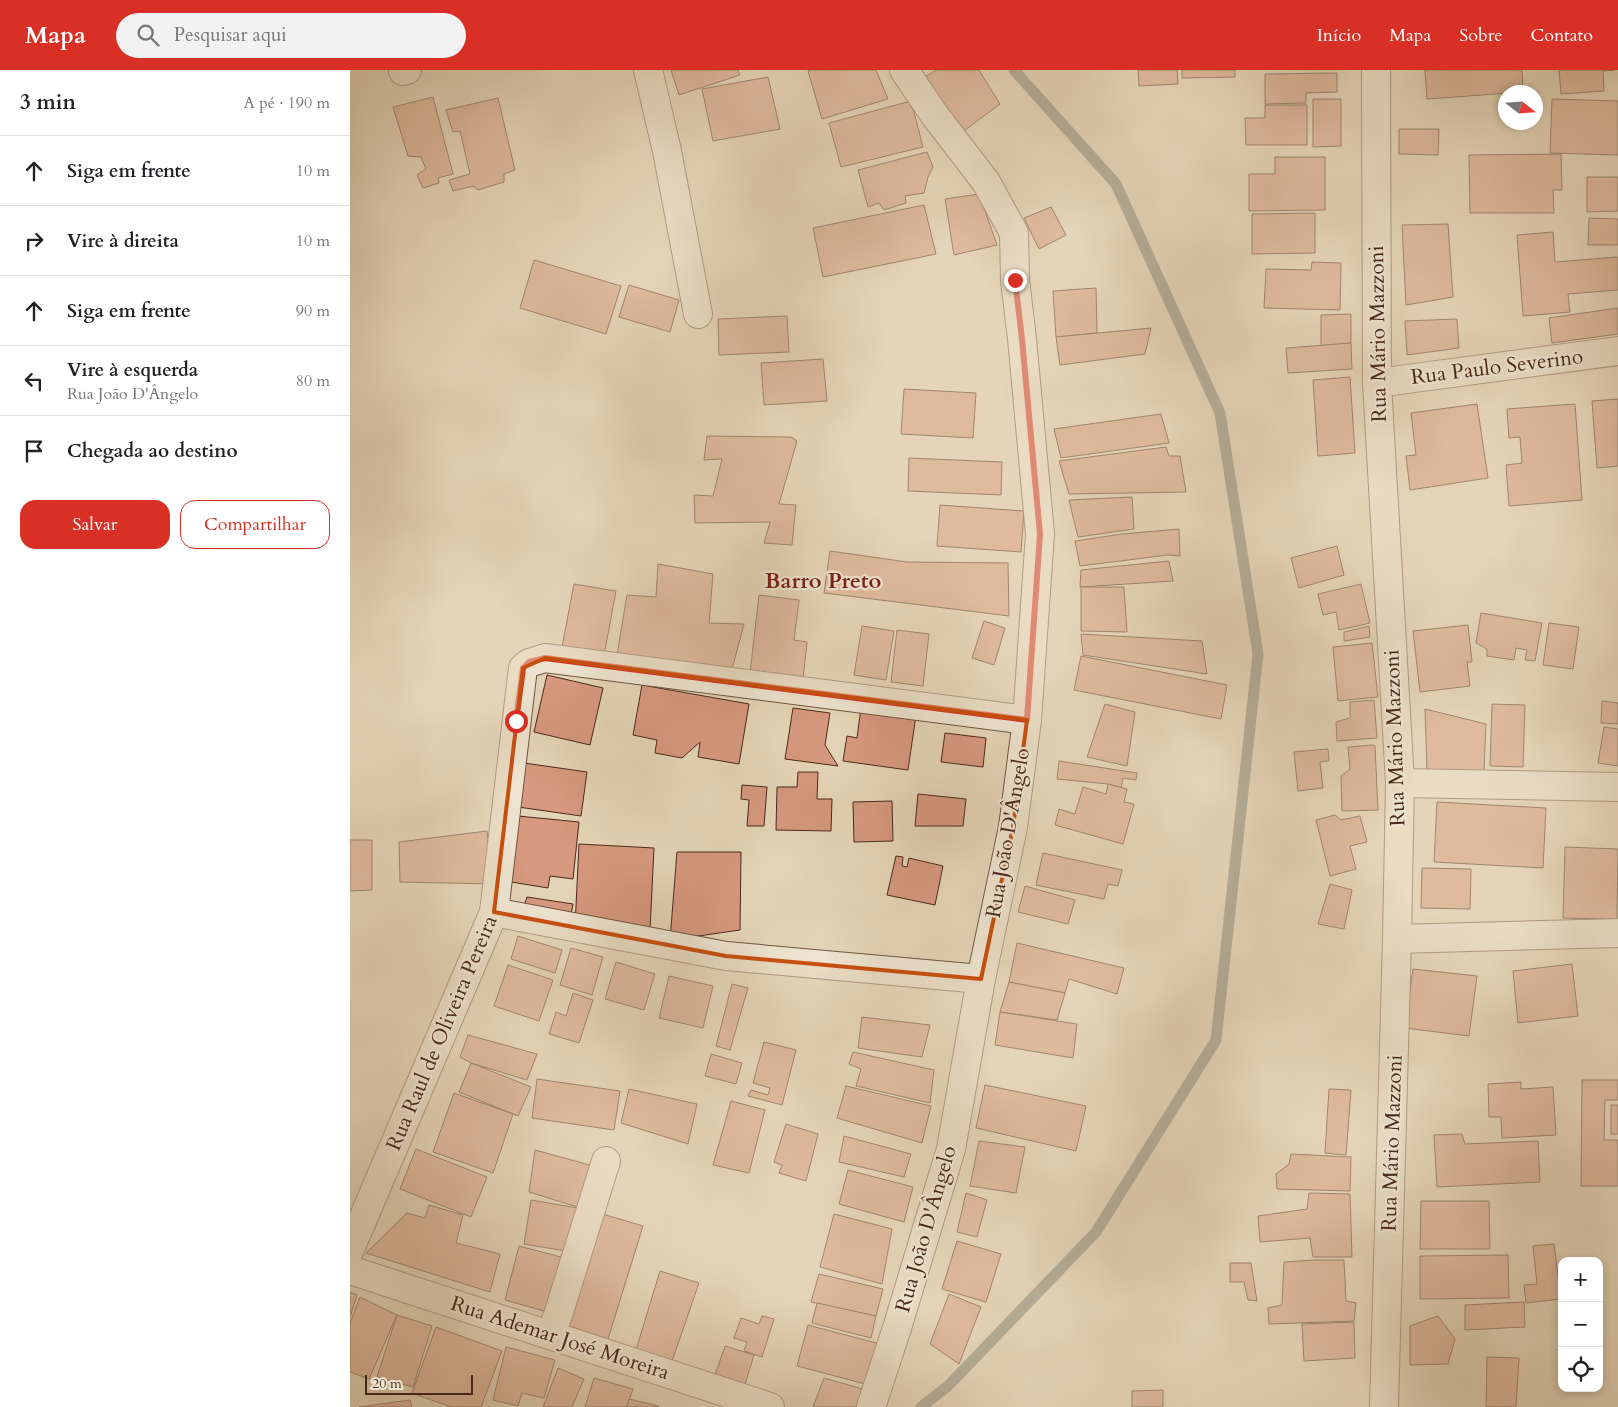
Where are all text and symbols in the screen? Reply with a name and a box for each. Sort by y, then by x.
search box [116,13,466,58]
text: Mapa [25,19,86,52]
icon: search [134,21,162,49]
text: Pesquisar aqui [174,22,287,48]
text: Início [1317,23,1361,48]
text: Mapa [1389,23,1431,48]
text: Sobre [1459,23,1502,48]
text: Contato [1530,23,1593,48]
north arrow [1498,85,1543,130]
text: 3 min [20,88,76,117]
text: A pé · 190 m [243,92,330,114]
icon: ahead [20,157,48,185]
text: Siga em frente [67,158,191,184]
text: 10 m [296,160,330,182]
icon: right [20,227,48,255]
text: Vire à direita [67,228,179,254]
text: 10 m [296,230,330,252]
street label: Rua Mário Mazzoni [1362,245,1394,423]
route end [1004,269,1027,292]
icon: ahead [20,297,48,325]
text: Siga em frente [67,298,191,324]
text: 90 m [296,300,330,322]
street label: Rua Paulo Severino [1409,342,1585,392]
text: Vire à esquerda [67,357,198,383]
icon: left [20,367,48,395]
text: 80 m [296,370,330,392]
text: Rua João D'Ângelo [67,383,198,405]
icon: arrive [20,437,48,465]
text: Chegada ao destino [67,438,238,464]
button: Salvar [20,500,170,549]
button: Compartilhar [180,500,330,549]
district label: Barro Preto [765,566,882,596]
street label: Rua Mário Mazzoni [1377,649,1413,827]
route start [505,710,528,733]
street label: Rua João D'Ângelo [979,746,1037,920]
street label: Rua Raul de Oliveira Pereira [379,911,505,1155]
street label: Rua Mário Mazzoni [1374,1054,1410,1232]
street label: Rua João D'Ângelo [888,1142,964,1316]
map controls [1558,1257,1603,1392]
button: + [1558,1257,1603,1302]
street label: Rua Ademar José Moreira [447,1289,673,1387]
button: − [1558,1302,1603,1347]
button: locate [1558,1347,1603,1392]
scale bar [365,1372,472,1395]
text: 20 m [372,1374,402,1393]

